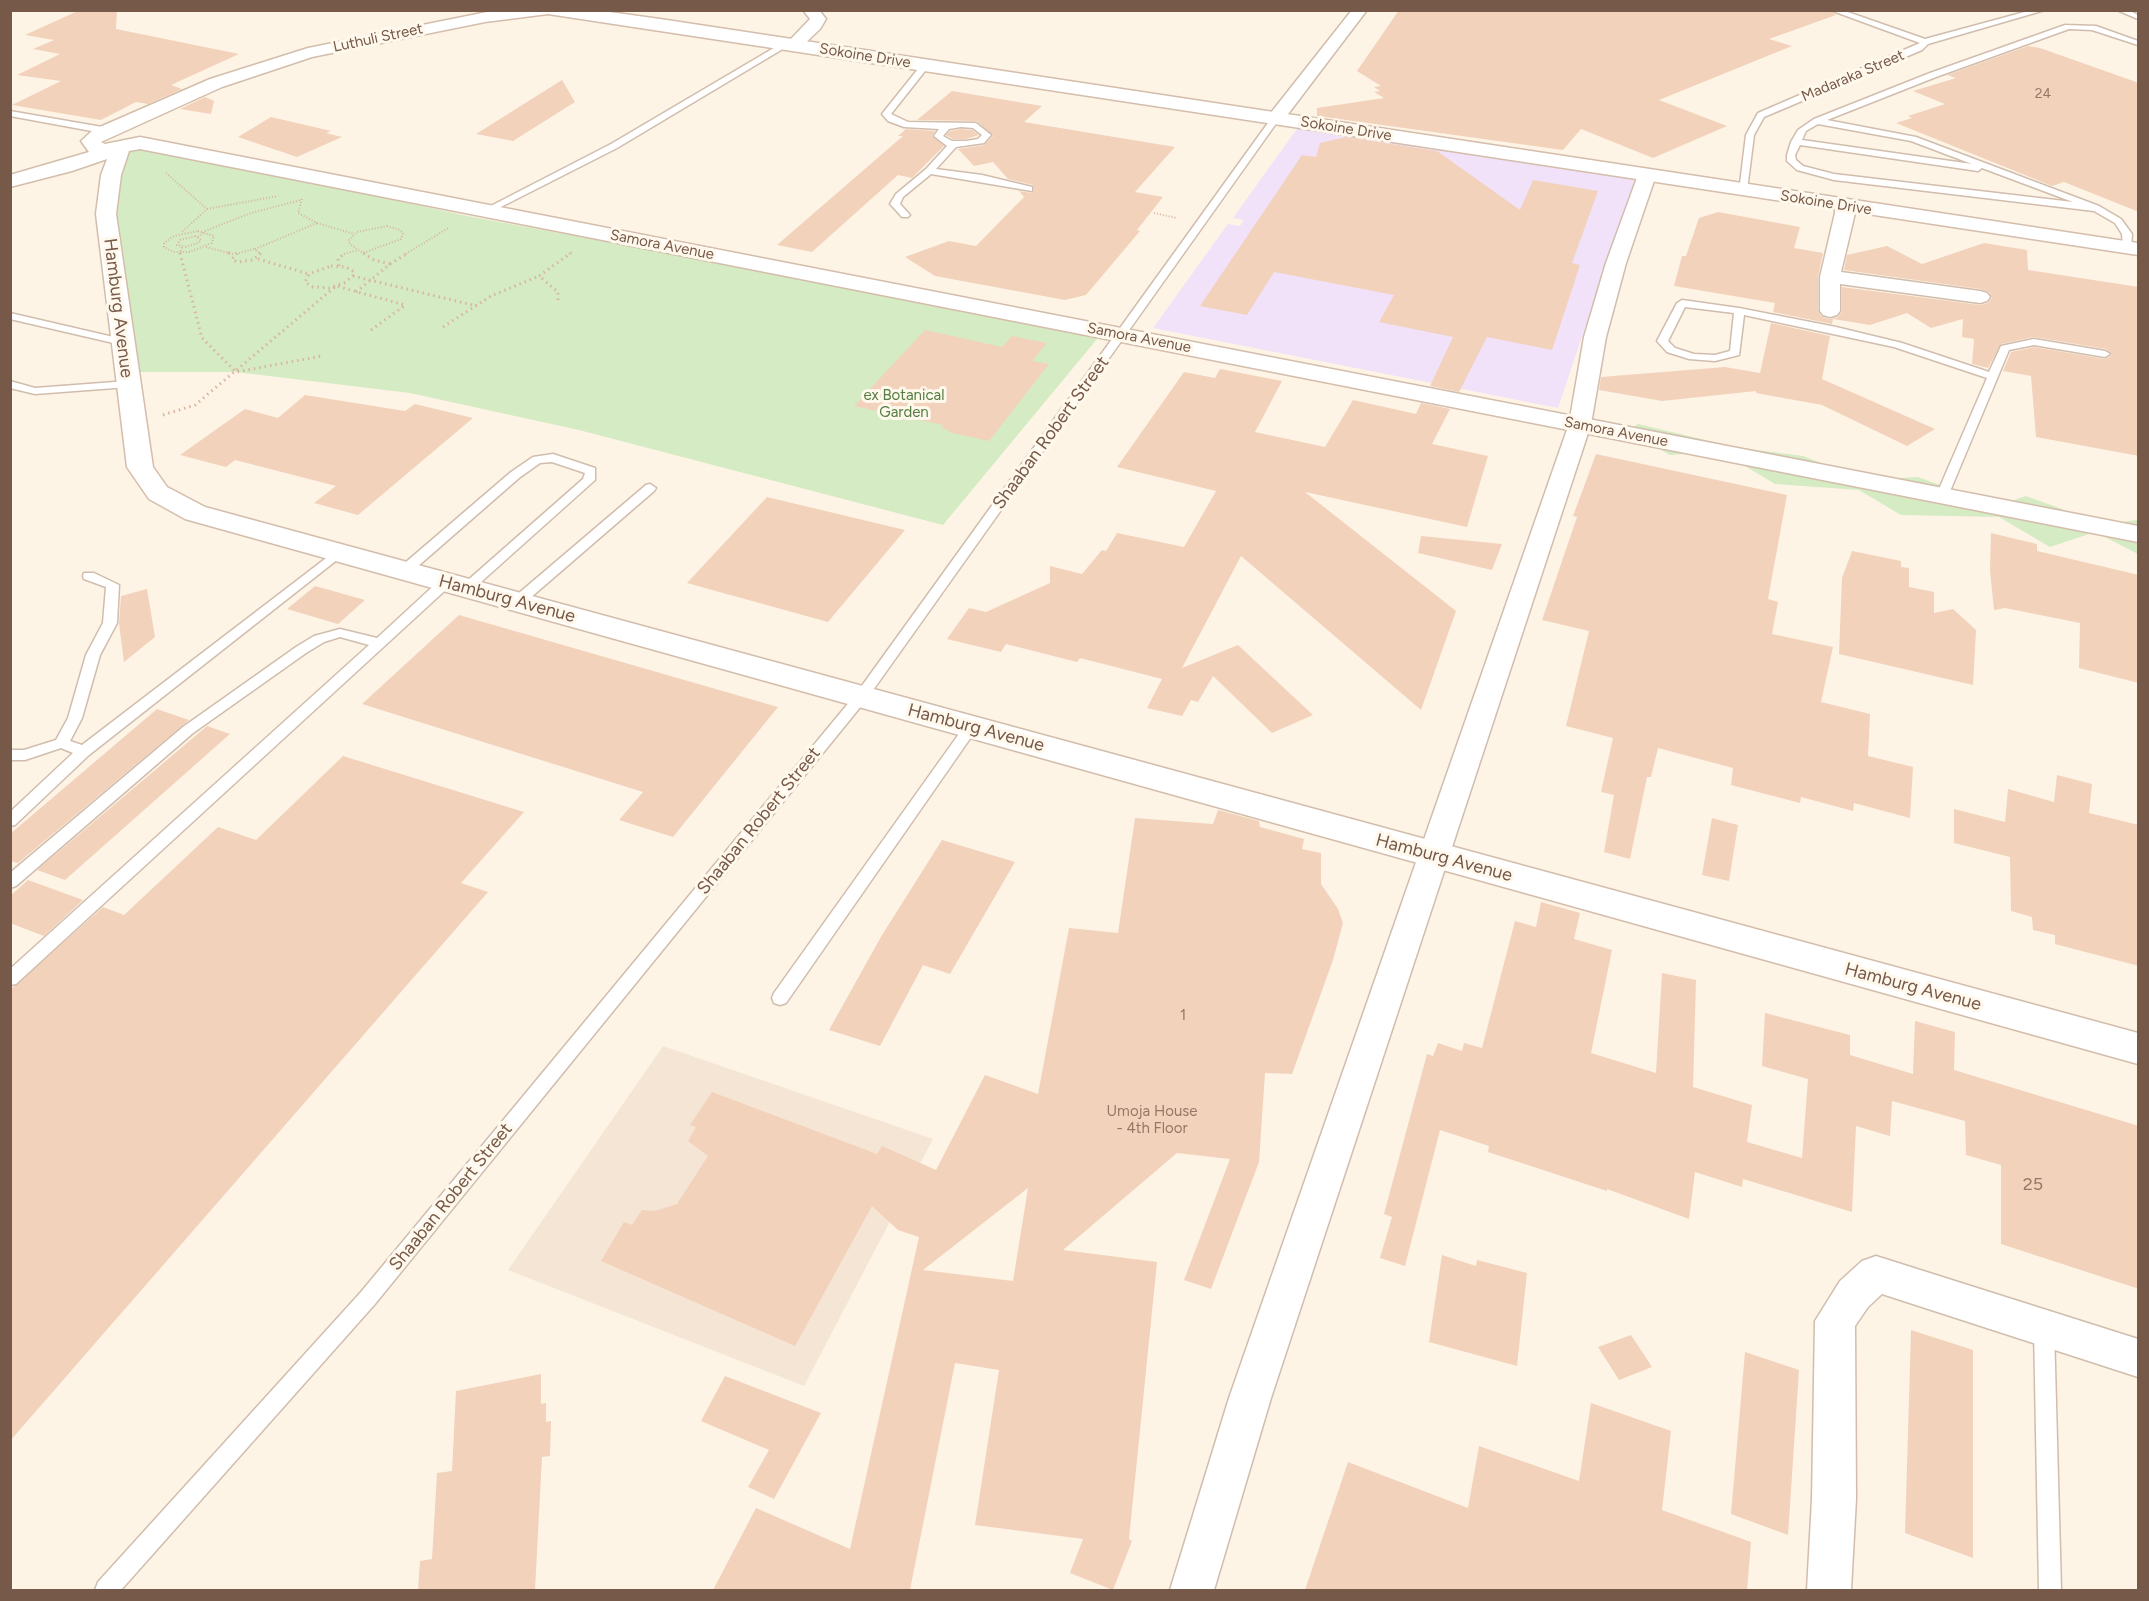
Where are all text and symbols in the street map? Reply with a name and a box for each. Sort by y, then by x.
street label: Luthuli Street [332,20,424,56]
street label: Sokoine Drive [818,40,912,72]
street label: Madaraka Street [1799,46,1907,106]
house number: 24 [2035,86,2051,102]
street label: Sokoine Drive [1299,113,1393,145]
street label: Sokoine Drive [1779,187,1873,219]
street label: Samora Avenue [609,226,715,264]
street label: Hamburg Avenue [99,237,137,379]
street label: Samora Avenue [1086,319,1192,357]
street label: Shaaban Robert Street [988,352,1114,514]
park label: ex Botanical Garden [863,387,945,422]
street label: Samora Avenue [1563,413,1669,451]
street label: Hamburg Avenue [436,570,578,628]
street label: Hamburg Avenue [905,699,1047,757]
street label: Shaaban Robert Street [693,743,825,899]
street label: Hamburg Avenue [1373,829,1515,887]
street label: Hamburg Avenue [1842,958,1984,1016]
house number: 1 [1180,1007,1186,1025]
house number: Umoja House - 4th Floor [1107,1103,1197,1138]
street label: Shaaban Robert Street [385,1119,517,1275]
house number: 25 [2023,1174,2043,1196]

